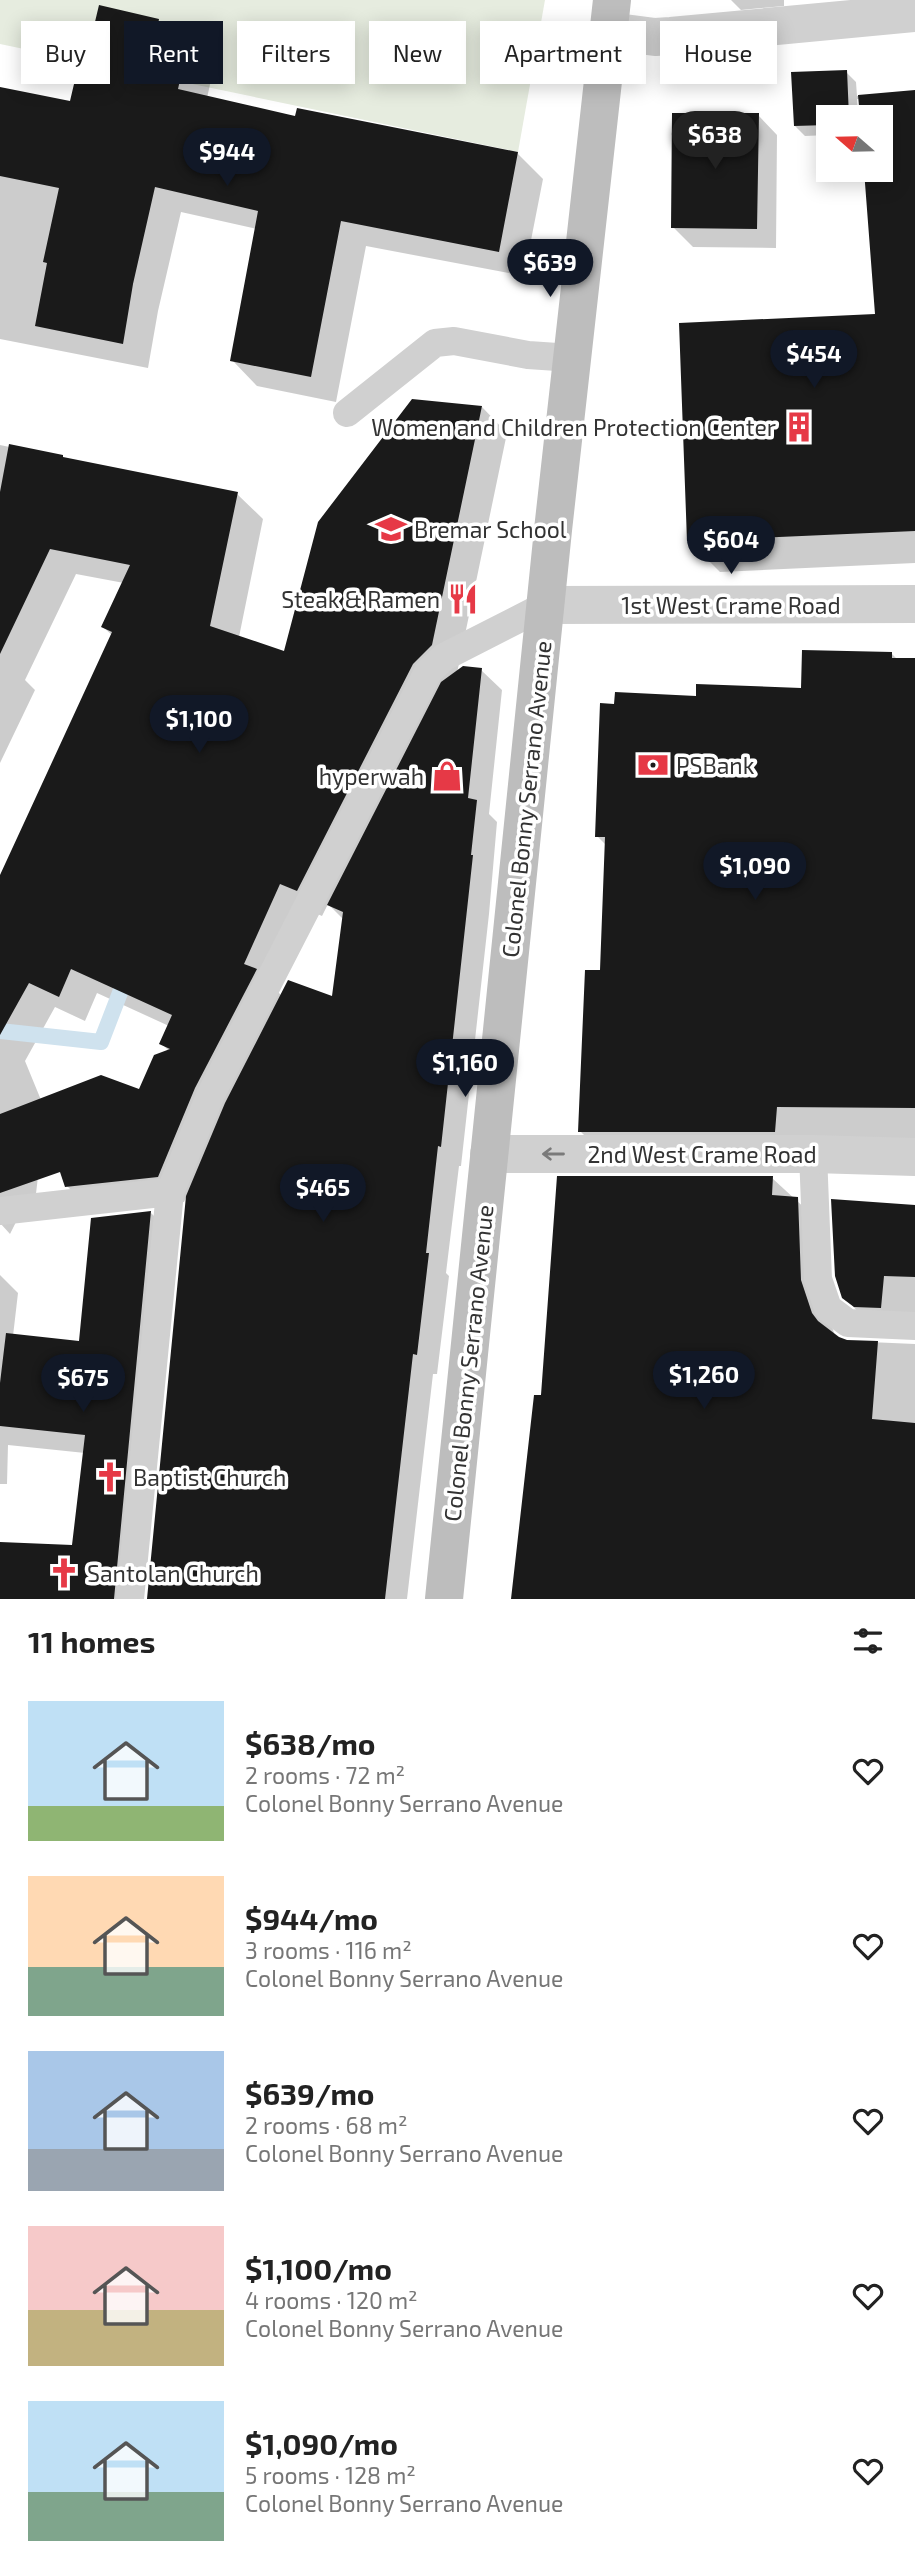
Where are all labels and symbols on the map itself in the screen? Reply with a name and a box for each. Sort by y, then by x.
north arrow [816,105,892,182]
pin: $638 [674,111,756,171]
pin: $944 [186,128,268,188]
pin: $639 [509,240,591,299]
pin: $454 [773,330,855,390]
building icon: Women and Children Protection Center [782,410,816,444]
place label: Women and Children Protection Center [371,413,776,441]
school or university icon: Bremar School [374,512,408,546]
place label: Bremar School [414,515,567,543]
pin: $604 [690,516,772,576]
restaurant icon: Steak & Ramen [446,582,480,616]
place label: Steak & Ramen [281,585,440,613]
street label: 1st West Crame Road [621,591,841,619]
street label: Colonel Bonny Serrano Avenue [495,639,557,959]
pin: $1,100 [142,696,256,755]
bank icon: PSBank [636,748,670,782]
place label: PSBank [676,751,755,779]
shop icon: hyperwah [430,759,464,793]
place label: hyperwah [319,762,424,790]
pin: $1,090 [698,842,812,902]
pin: $1,160 [408,1040,522,1099]
street label: 2nd West Crame Road [587,1140,817,1168]
one-way arrow [542,1147,565,1161]
pin: $465 [282,1164,364,1224]
street label: Colonel Bonny Serrano Avenue [437,1203,499,1523]
pin: $1,260 [647,1352,761,1411]
pin: $675 [42,1354,124,1414]
church icon: Baptist Church [93,1460,127,1494]
place label: Baptist Church [133,1463,286,1491]
church icon: Santolan Church [47,1556,81,1590]
place label: Santolan Church [87,1559,259,1587]

